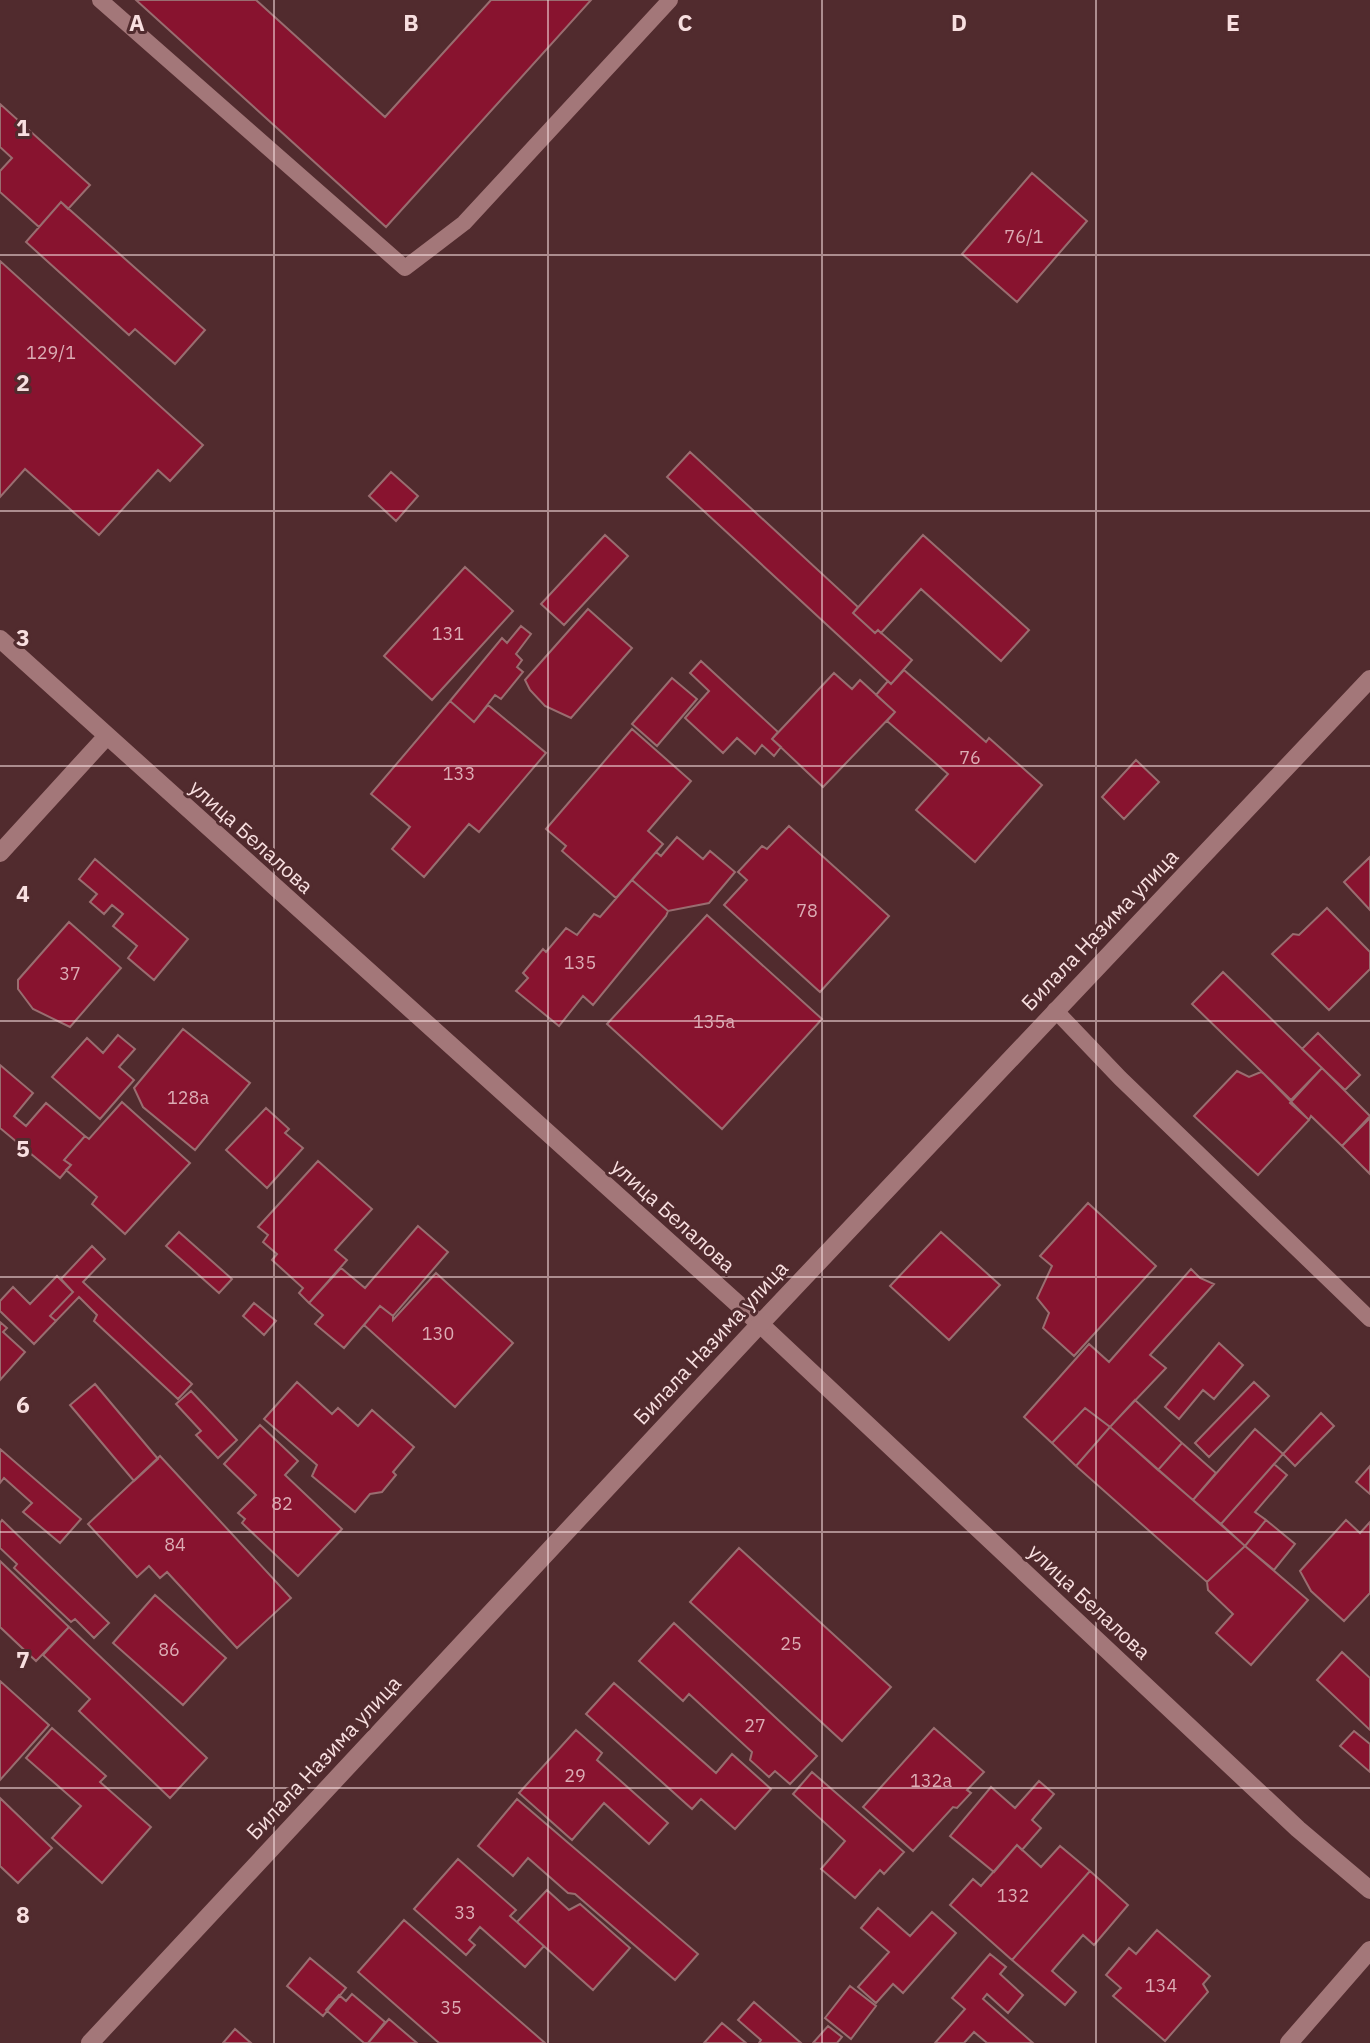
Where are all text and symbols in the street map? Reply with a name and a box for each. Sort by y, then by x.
text: A [129,7,145,37]
text: B [403,7,419,37]
text: C [678,7,693,37]
text: D [951,7,967,37]
text: E [1226,7,1240,37]
text: 1 [16,112,30,142]
house number: 76/1 [1004,225,1044,248]
house number: 129/1 [26,341,76,364]
text: 2 [16,367,30,397]
text: 3 [16,622,30,652]
house number: 131 [432,622,464,645]
house number: 76 [959,746,981,769]
house number: 133 [443,762,475,785]
street label: улица Белалова [184,773,320,899]
street label: Билала Назима улица [1015,842,1184,1016]
text: 4 [16,878,30,908]
house number: 78 [796,899,818,922]
house number: 135 [564,951,596,974]
house number: 37 [59,962,81,985]
house number: 135а [693,1010,735,1033]
house number: 128а [167,1086,209,1109]
text: 5 [16,1133,30,1163]
street label: улица Белалова [606,1152,742,1278]
street label: Билала Назима улица [627,1254,794,1430]
house number: 130 [422,1322,454,1345]
text: 6 [16,1389,30,1419]
house number: 82 [271,1492,293,1515]
house number: 84 [164,1533,186,1556]
street label: улица Белалова [1022,1537,1157,1665]
house number: 25 [780,1632,802,1655]
house number: 86 [158,1638,180,1661]
text: 7 [16,1644,30,1674]
street label: Билала Назима улица [240,1669,407,1845]
house number: 27 [744,1714,766,1737]
house number: 29 [564,1764,586,1787]
house number: 132а [910,1769,952,1792]
house number: 132 [997,1884,1029,1907]
text: 8 [16,1899,30,1929]
house number: 33 [454,1901,476,1924]
house number: 134 [1145,1974,1177,1997]
house number: 35 [440,1996,462,2019]

